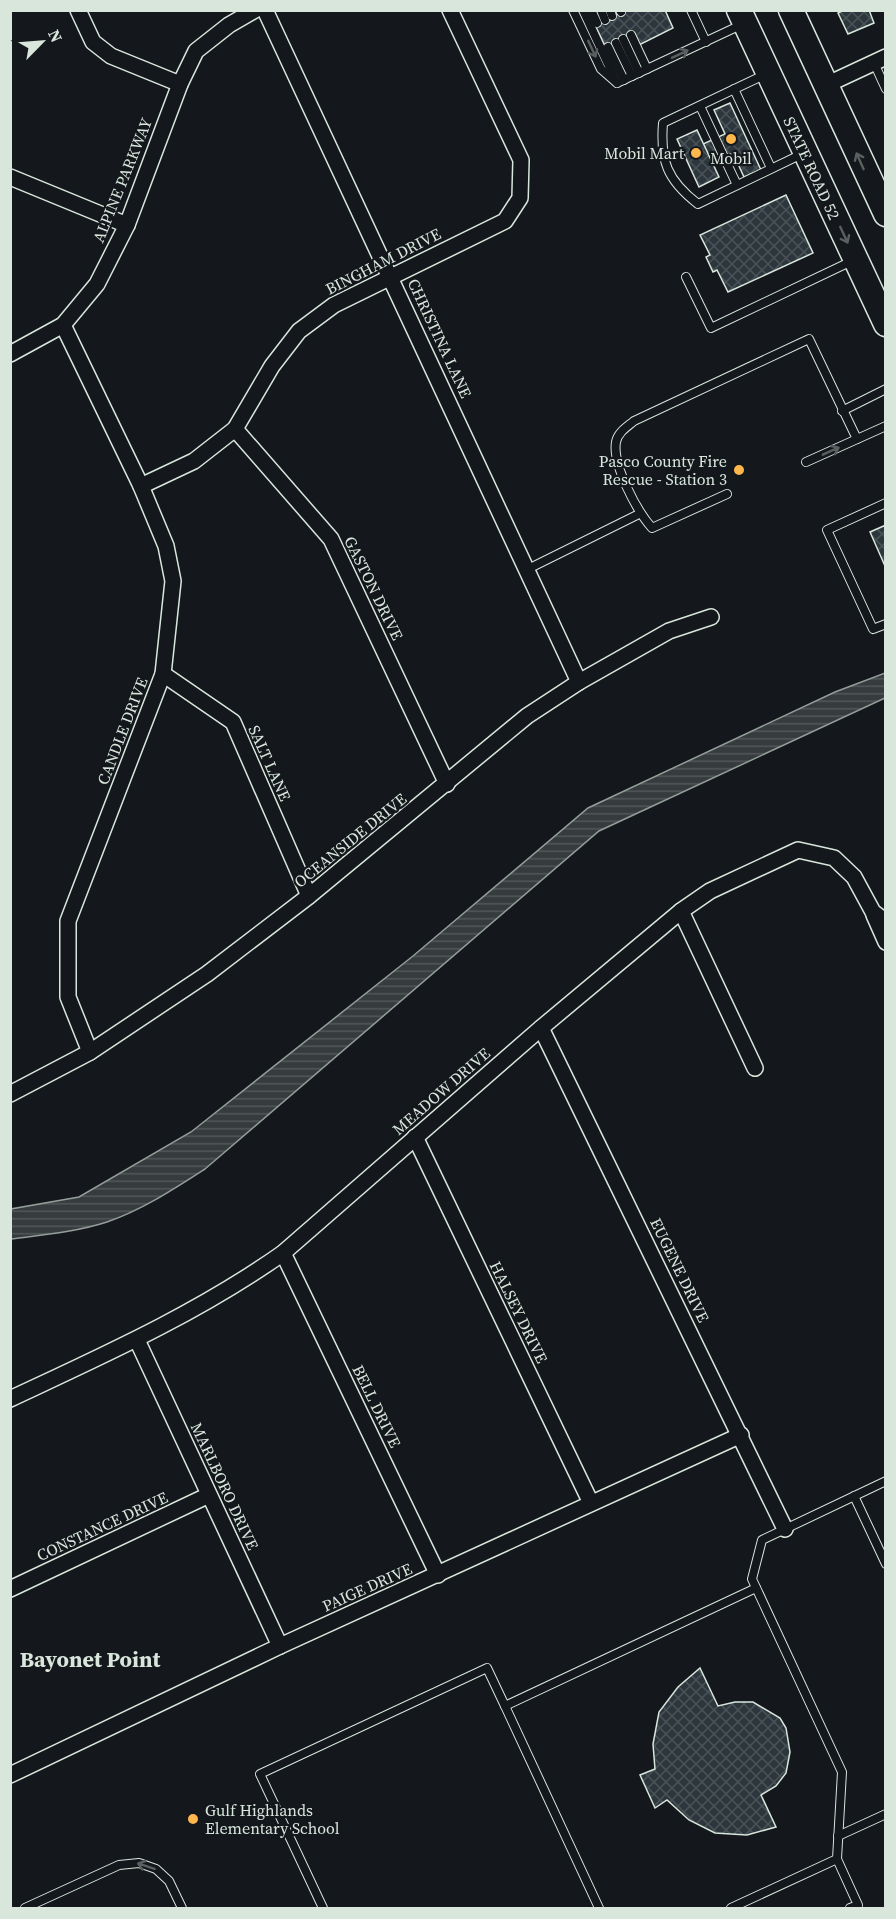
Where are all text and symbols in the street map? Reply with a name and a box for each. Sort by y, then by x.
north arrow [12,12,72,72]
text: N [43,26,68,46]
one-way arrow [586,40,598,58]
one-way arrow [671,47,689,59]
street label: STATE ROAD 52 [778,113,846,223]
street label: ALPINE PARKWAY [87,114,157,246]
marker: Mobil [724,132,738,146]
place label: Mobil Mart [604,142,685,164]
marker: Mobil Mart [689,146,703,160]
place label: Mobil [710,147,752,169]
one-way arrow [854,153,866,171]
street label: BINGHAM DRIVE [322,222,445,300]
one-way arrow [838,225,850,243]
street label: CHRISTINA LANE [403,275,477,402]
one-way arrow [822,444,840,456]
place label: Pasco County Fire Rescue - Station 3 [599,450,727,490]
marker: Pasco County Fire Rescue - Station 3 [732,463,746,477]
street label: GASTON DRIVE [339,532,409,644]
street label: CANDLE DRIVE [91,674,153,788]
street label: SALT LANE [243,722,297,805]
street label: OCEANSIDE DRIVE [289,787,411,892]
street label: MEADOW DRIVE [387,1042,495,1140]
street label: EUGENE DRIVE [645,1214,715,1326]
street label: HALSEY DRIVE [485,1257,553,1367]
street label: BELL DRIVE [347,1361,407,1451]
street label: MARLBORO DRIVE [186,1419,264,1554]
street label: CONSTANCE DRIVE [33,1486,171,1566]
street label: PAIGE DRIVE [319,1557,416,1617]
district label: Bayonet Point [20,1644,161,1674]
place label: Gulf Highlands Elementary School [205,1799,340,1839]
marker: Gulf Highlands Elementary School [186,1812,200,1826]
one-way arrow [137,1860,156,1871]

